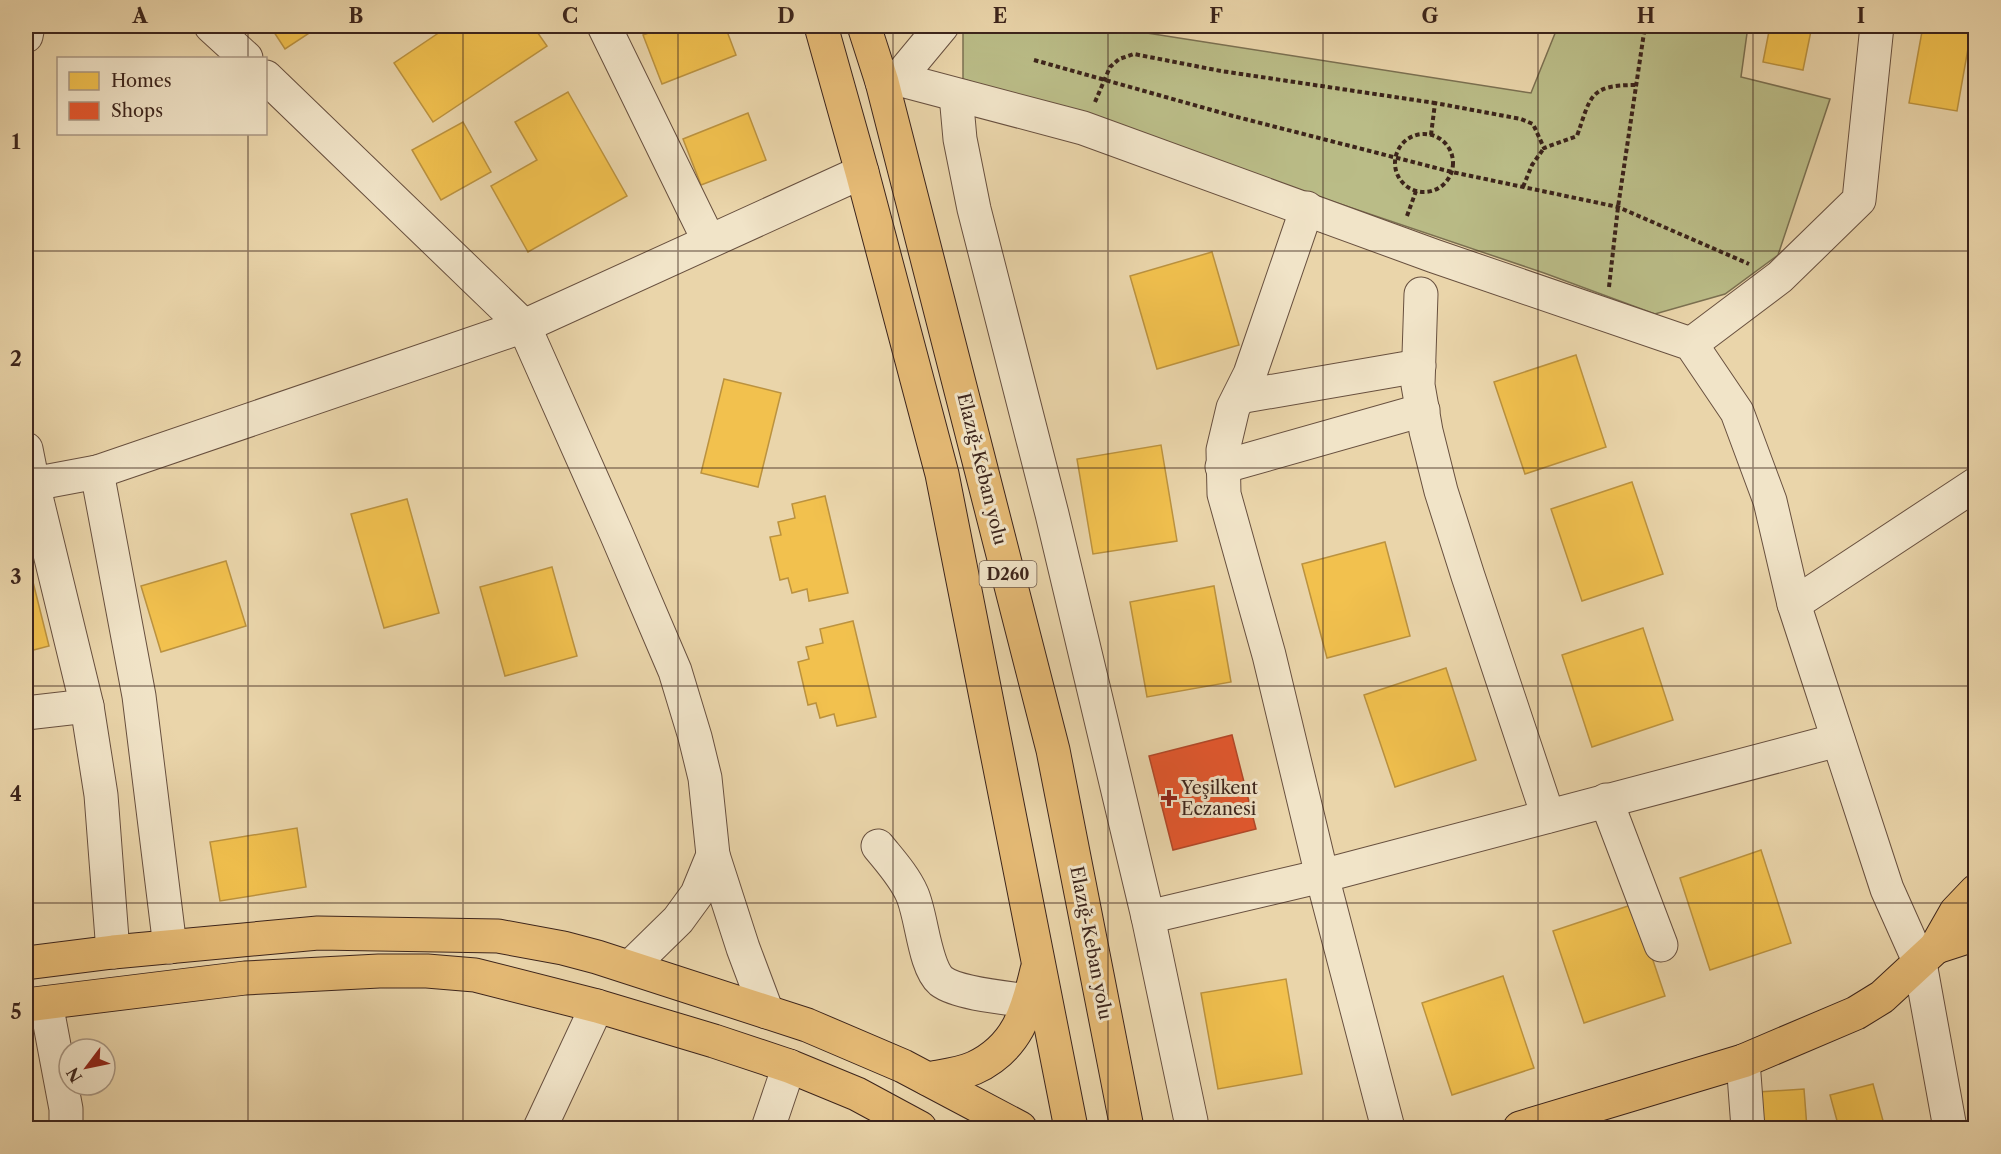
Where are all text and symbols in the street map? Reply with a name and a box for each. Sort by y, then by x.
text: A [131,4,148,28]
text: B [349,4,364,28]
text: C [562,4,578,28]
text: D [777,4,795,28]
text: E [993,4,1007,28]
text: F [1209,4,1223,28]
text: G [1422,4,1439,28]
text: H [1637,4,1655,28]
text: I [1857,4,1865,28]
legend [57,57,267,135]
text: Homes [111,70,172,92]
text: Shops [111,100,163,122]
text: 1 [12,130,21,154]
text: 2 [10,347,22,371]
street label: Elazığ-Keban yolu [952,391,1012,547]
road number: D260 [980,561,1036,587]
text: 3 [10,565,22,589]
place label: Yeşilkent Eczanesi [1180,777,1259,820]
text: 4 [10,782,22,806]
marker: Yeşilkent Eczanesi [1162,791,1176,805]
street label: Elazığ-Keban yolu [1065,864,1117,1022]
text: 5 [10,1000,22,1024]
north arrow [57,1037,117,1097]
text: N [62,1064,86,1086]

